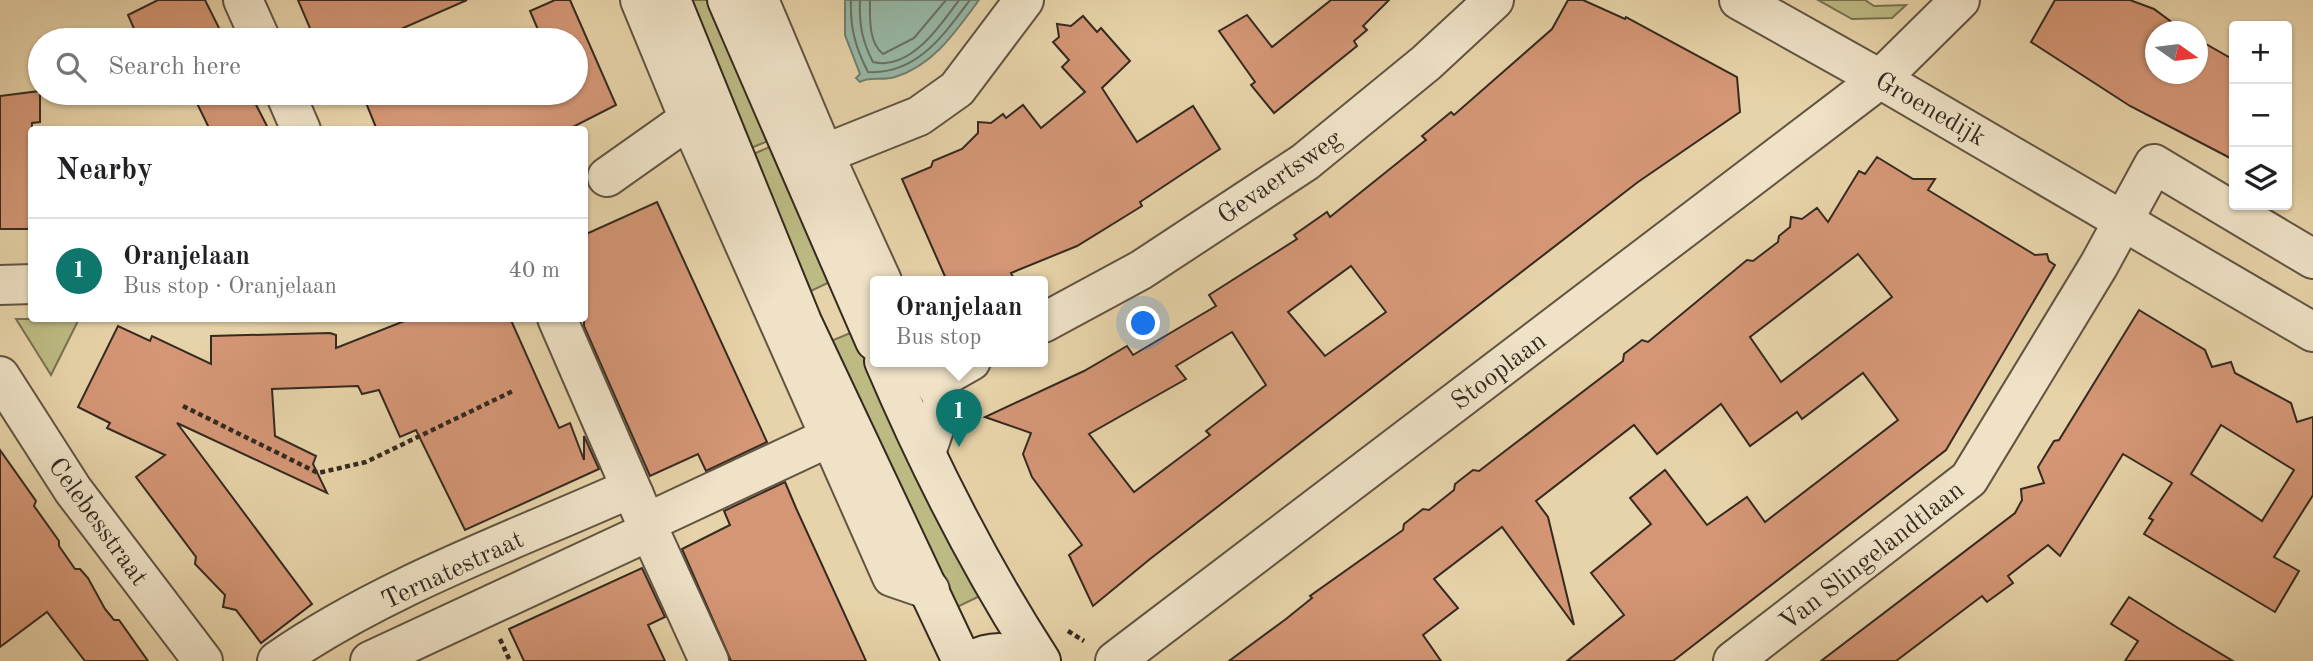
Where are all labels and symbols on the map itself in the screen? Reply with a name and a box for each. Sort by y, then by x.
north arrow [2145,21,2208,84]
street label: Groenedijk [1870,68,1990,152]
street label: Gevaertsweg [1214,126,1347,230]
your location [1126,306,1160,340]
street label: Stooplaan [1447,328,1551,415]
pin: 1 [936,389,982,447]
street label: Celebesstraat [43,454,152,591]
street label: Van Slingelandtlaan [1775,477,1969,636]
street label: Ternatestraat [378,527,528,615]

